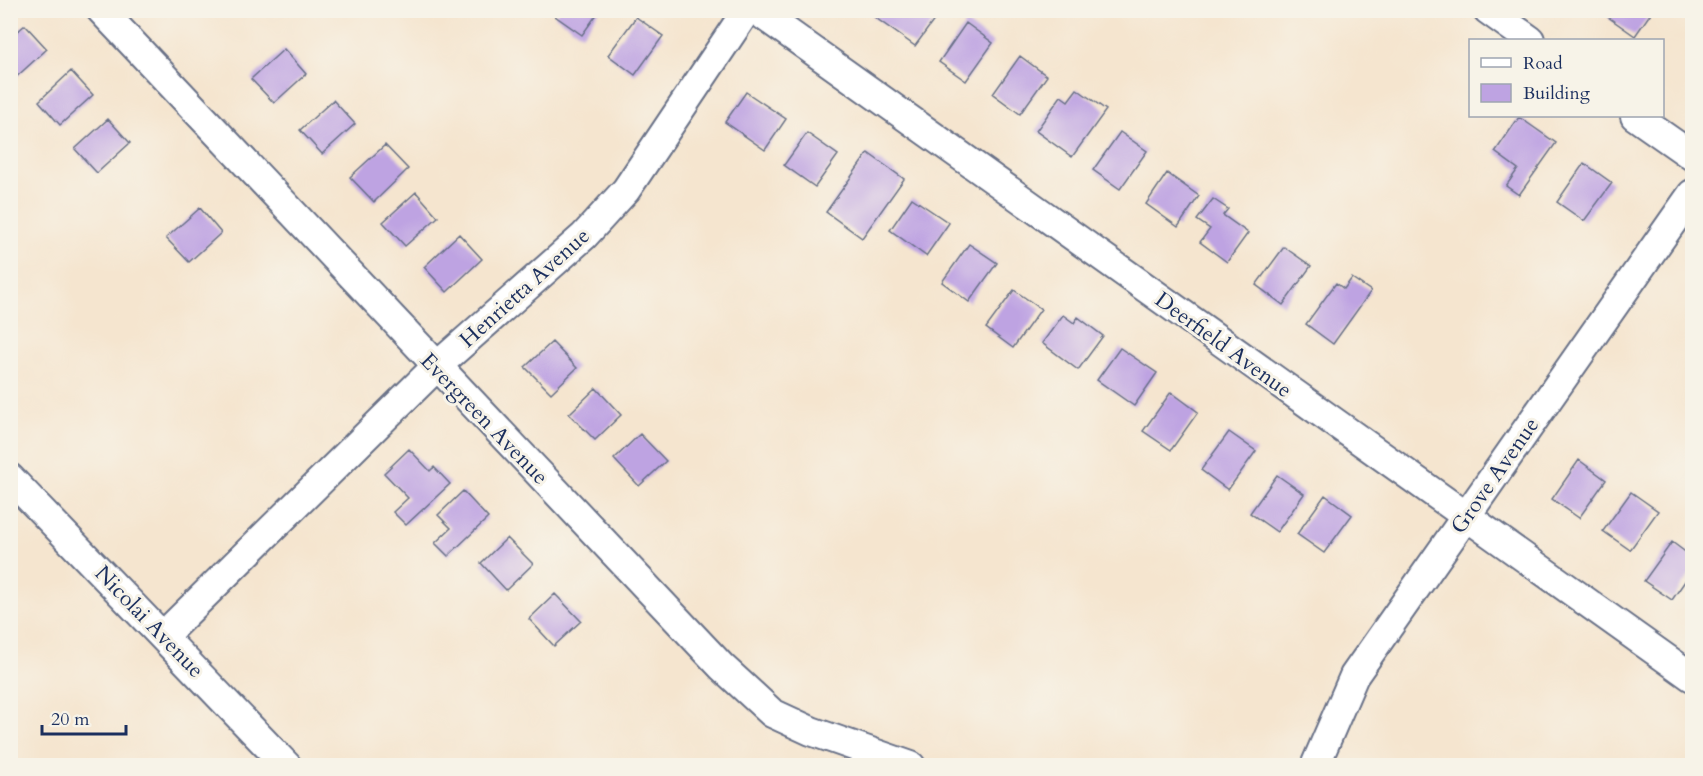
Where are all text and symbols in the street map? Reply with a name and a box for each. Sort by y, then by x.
legend [1469,39,1664,117]
text: Road [1523,51,1563,76]
text: Building [1523,81,1591,106]
street label: Henrietta Avenue [453,221,596,354]
street label: Deerfield Avenue [1149,285,1298,405]
street label: Evergreen Avenue [413,346,555,491]
street label: Grove Avenue [1444,411,1546,540]
street label: Nicolai Avenue [88,559,211,684]
scale bar [42,698,126,736]
text: 20 m [51,707,90,732]

